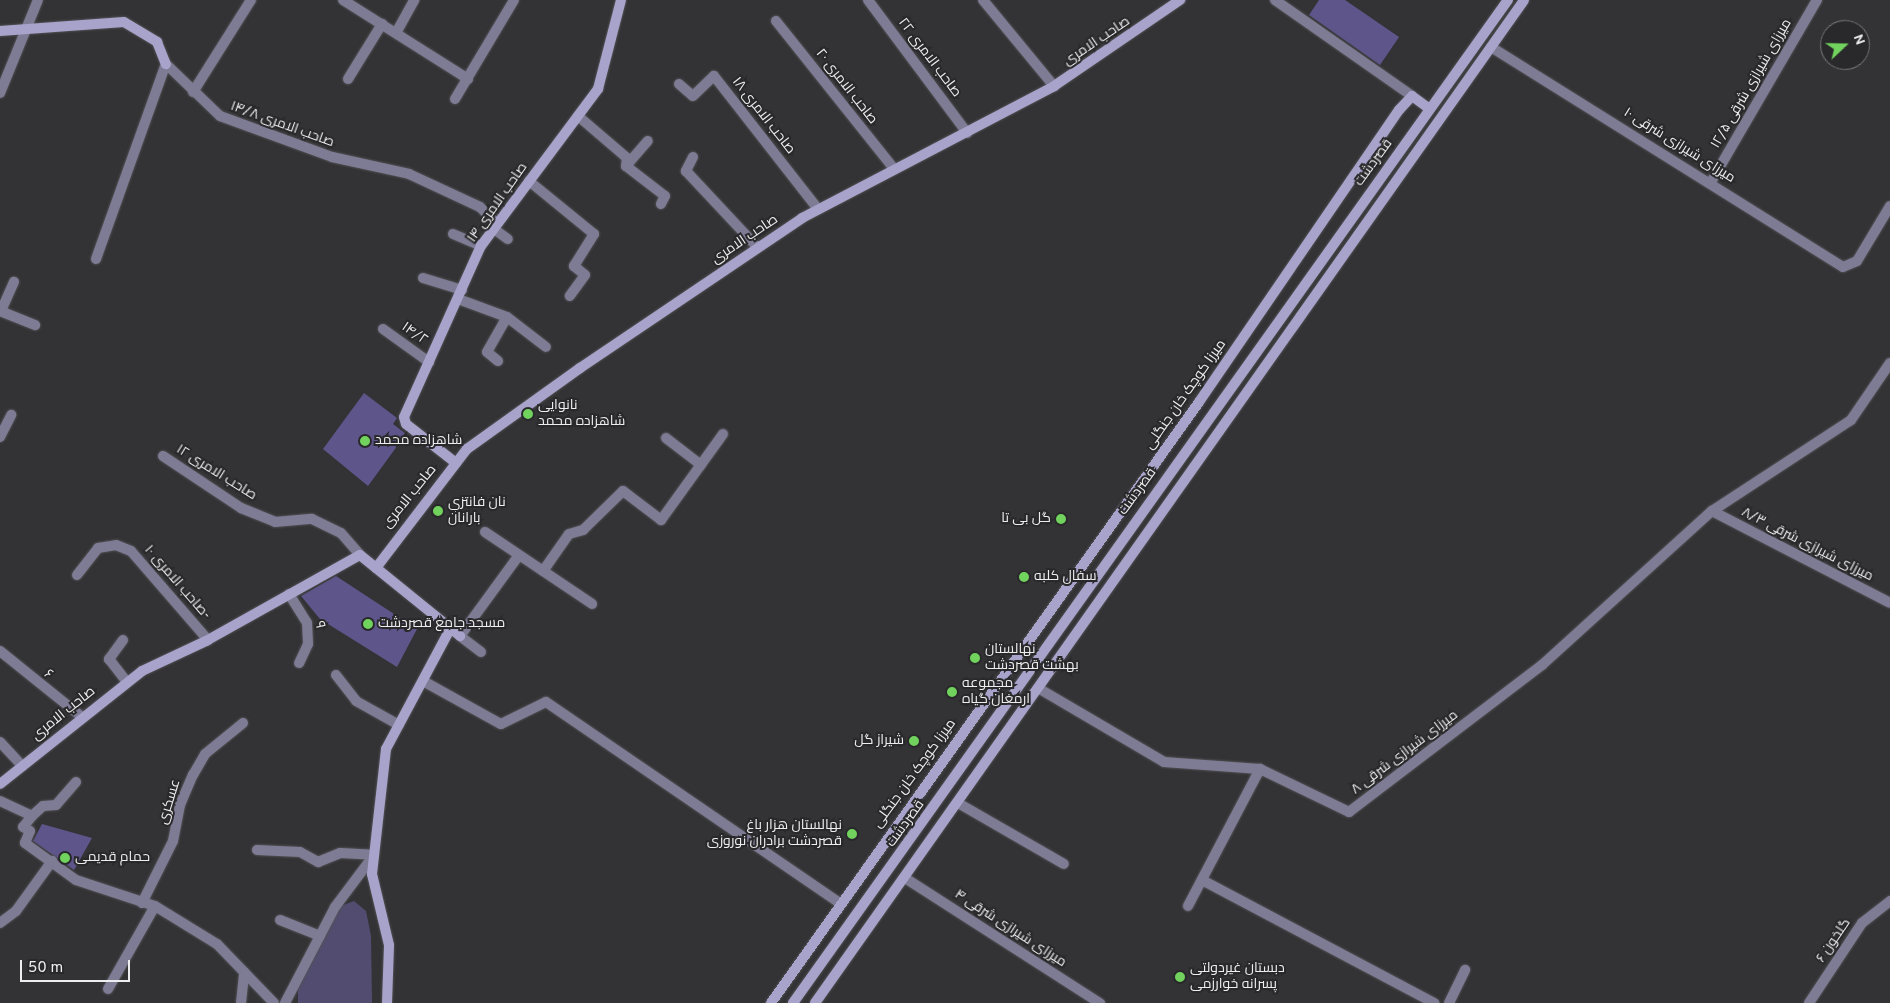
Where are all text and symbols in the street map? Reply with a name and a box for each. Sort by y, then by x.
street label: صاحب الامری [1061,14,1133,70]
street label: ۲۲ صاحب الامری [894,15,964,101]
street label: ۱۲/۵ میرزای شیرازی شرقی [1708,16,1796,152]
north arrow [1820,20,1870,70]
text: N [1849,32,1868,48]
street label: ۲۰ صاحب الامری [811,46,881,128]
street label: ۱۸ صاحب الامری [728,74,798,158]
street label: صاحب الامری ۱۴/۸ [228,98,336,152]
street label: ۱۰ میرزای شیرازی شرقی [1620,105,1738,187]
street label: قصردشت [1351,136,1397,190]
street label: ۱۴ صاحب الامری [464,160,532,246]
street label: صاحب الامری [709,212,781,268]
street label: ۱۴/۲ [398,319,430,349]
street label: میرزا کوچک خان جنگلی [1142,337,1230,453]
place label: نانوایی شاهزاده محمد [538,398,625,431]
marker: نانوایی شاهزاده محمد [522,408,534,420]
place label: شاهزاده محمد [375,433,462,449]
marker: شاهزاده محمد [359,435,371,447]
street label: ۱۲ صاحب الامری [173,442,259,504]
street label: صاحب الامری [379,462,441,532]
street label: قصردشت [1115,465,1161,519]
place label: نان فانتزي بارانان [448,495,506,528]
street label: ۸/۳ میرزای شیرازی شرقی [1738,504,1876,586]
marker: نان فانتزي بارانان [432,505,444,517]
place label: گل بی تا [1001,511,1051,527]
marker: گل بی تا [1055,513,1067,525]
street label: ۱۰ صاحب الامری- [140,542,214,624]
place label: سفال کلبه [1034,569,1097,585]
marker: سفال کلبه [1018,571,1030,583]
place label: مسجد جامع قصردشت [378,616,505,632]
marker: مسجد جامع قصردشت [362,618,374,630]
street label: ۹ [310,620,328,630]
place label: نهالستان بهشت قصردشت [985,642,1079,674]
marker: نهالستان بهشت قصردشت [969,652,981,664]
street label: ۶ [40,666,56,684]
place label: مجموعه ارمغان گیاه [962,676,1030,709]
street label: صاحب الامری [29,683,99,745]
marker: مجموعه ارمغان گیاه [946,686,958,698]
street label: ۸ میرزای شیرازی شرقی [1348,707,1462,799]
street label: میرزا کوچک خان جنگلی [870,716,960,832]
place label: شیراز گل [854,733,904,749]
marker: شیراز گل [908,735,920,747]
street label: عسکری [155,777,185,827]
street label: قصردشت [883,797,929,851]
place label: نهالستان هزار باغ قصردشت برادران نوروزی [707,818,842,850]
marker: نهالستان هزار باغ قصردشت برادران نوروزی [846,828,858,840]
place label: حمام قدیمی [75,850,150,866]
marker: حمام قدیمی [59,852,71,864]
street label: ۴ میرزای شیرازی شرقی [951,887,1069,971]
street label: ۶ گلخون [1813,916,1855,966]
scale bar [22,950,132,982]
text: 50 m [28,959,63,978]
place label: دبستان غیردولتی پسرانه خوارزمی [1190,961,1285,994]
marker: دبستان غیردولتی پسرانه خوارزمی [1174,971,1186,983]

